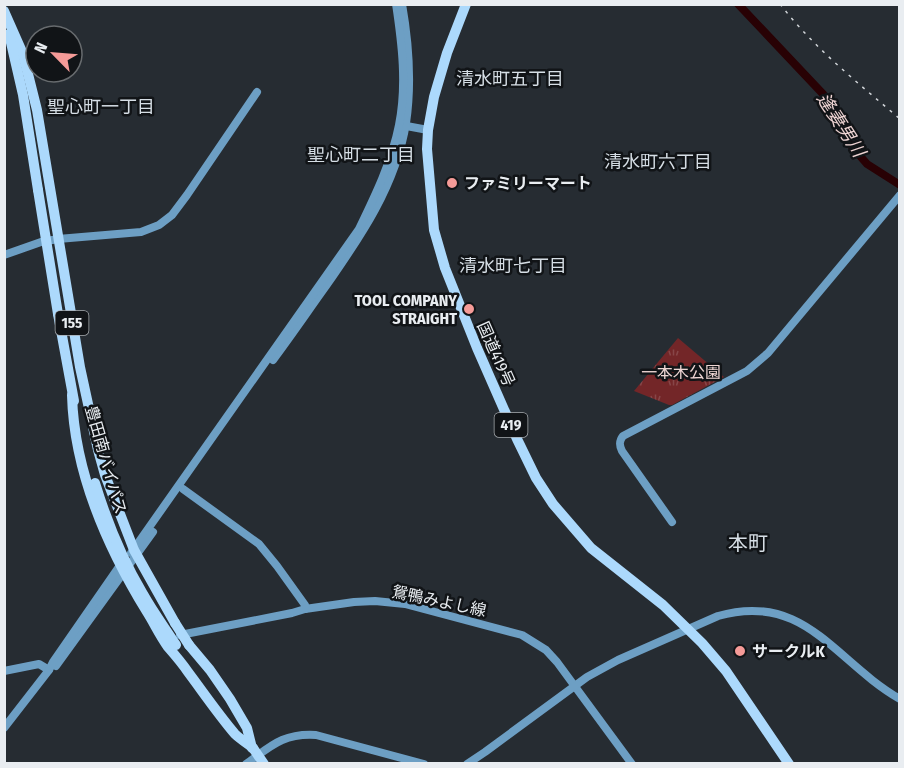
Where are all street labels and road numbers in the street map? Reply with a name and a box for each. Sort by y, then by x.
road number: 155 [56,311,88,335]
street label: 国道419号 [473,319,519,389]
street label: 豊田南バイパス [81,404,131,516]
road number: 419 [494,413,528,437]
street label: 鴛鴨みよし線 [390,582,488,620]

